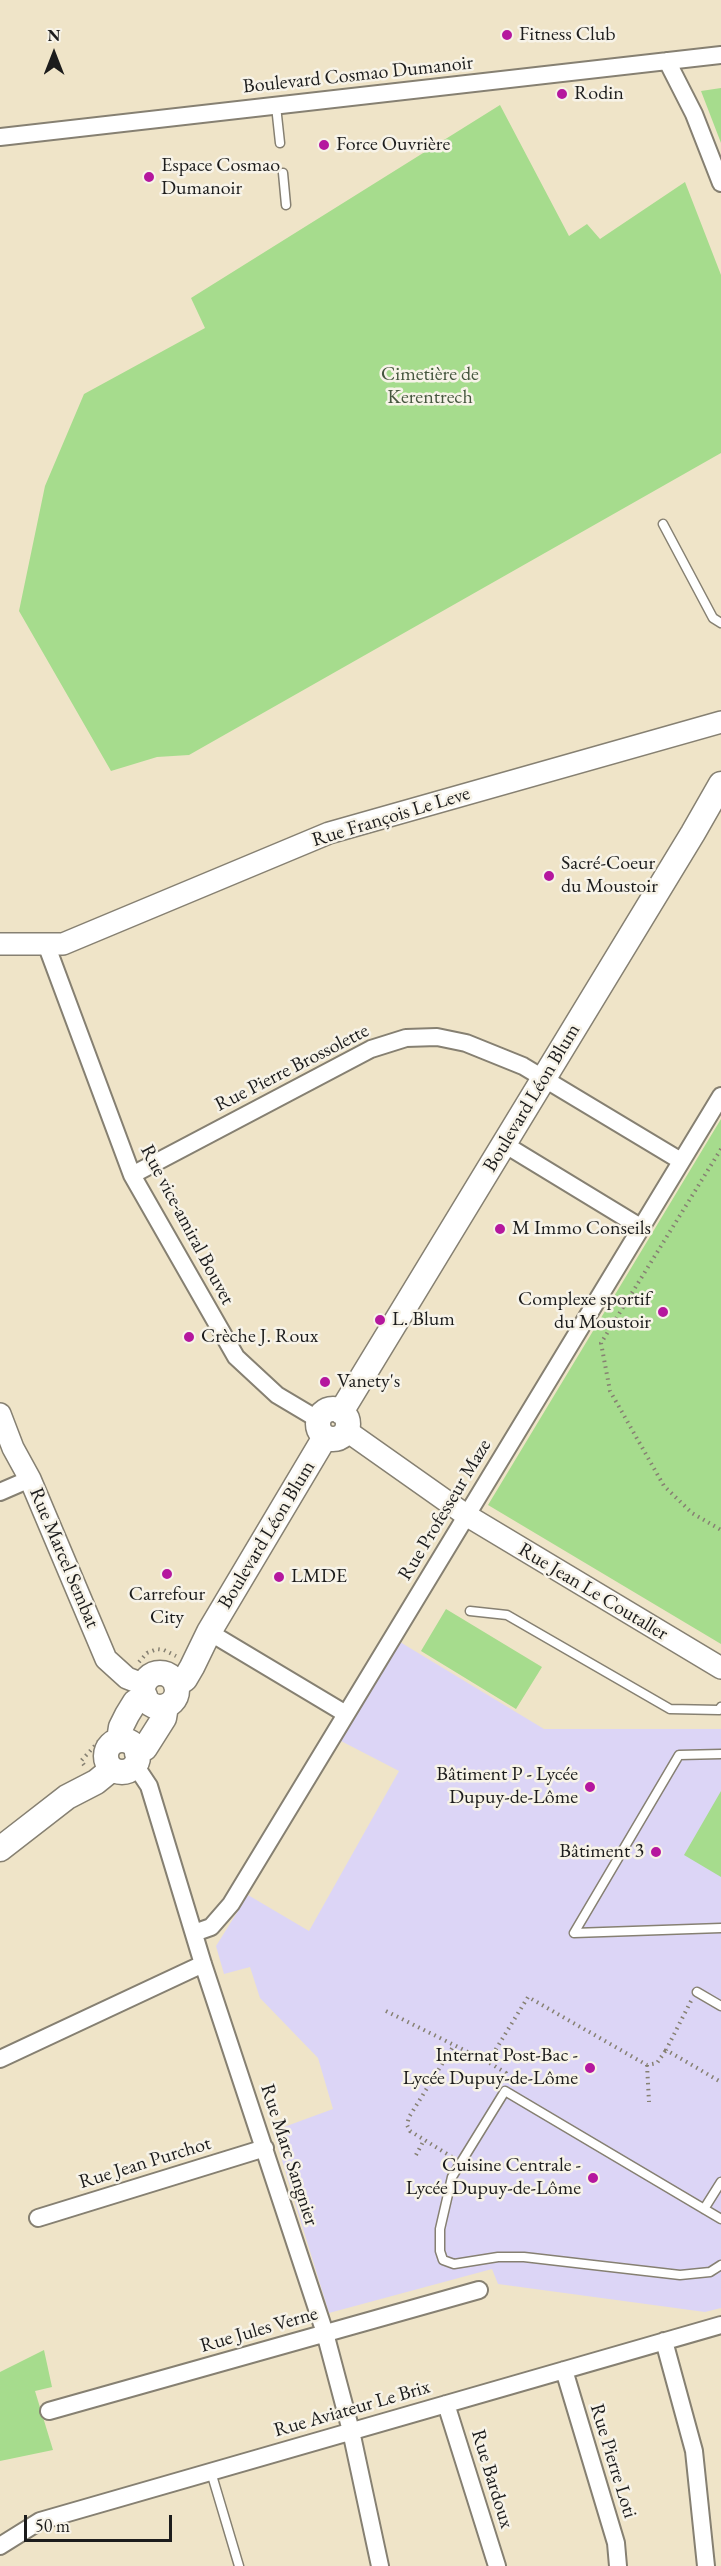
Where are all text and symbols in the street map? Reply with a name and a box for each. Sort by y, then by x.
place label: Fitness Club [519,23,616,47]
north arrow [24,24,84,84]
text: N [48,25,60,46]
marker: Fitness Club [500,28,514,42]
street label: Boulevard Cosmao Dumanoir [242,51,474,99]
place label: Rodin [574,82,624,106]
marker: Rodin [555,87,569,101]
place label: Force Ouvrière [336,133,450,157]
marker: Force Ouvrière [317,138,331,152]
place label: Espace Cosmao Dumanoir [161,154,280,201]
marker: Espace Cosmao Dumanoir [142,170,156,184]
park label: Cimetière de Kerentrech [381,363,479,410]
street label: Rue François Le Leve [309,782,473,852]
place label: Sacré-Coeur du Moustoir [561,852,658,899]
marker: Sacré-Coeur du Moustoir [542,869,556,883]
street label: Rue Pierre Brossolette [211,1019,373,1117]
street label: Boulevard Léon Blum [478,1020,586,1176]
street label: Rue vice-amiral Bouvet [135,1141,239,1309]
place label: M Immo Conseils [512,1217,651,1241]
marker: M Immo Conseils [493,1222,507,1236]
place label: Complexe sportif du Moustoir [518,1288,651,1335]
marker: Complexe sportif du Moustoir [656,1305,670,1319]
place label: L. Blum [392,1308,455,1332]
marker: L. Blum [373,1313,387,1327]
place label: Crèche J. Roux [201,1325,318,1349]
marker: Crèche J. Roux [182,1330,196,1344]
place label: Vanety's [337,1370,400,1394]
marker: Vanety's [318,1375,332,1389]
street label: Rue Professeur Maze [393,1435,497,1585]
street label: Boulevard Léon Blum [213,1457,321,1613]
street label: Rue Marcel Sembat [24,1484,104,1632]
street label: Rue Jean Le Coutaller [514,1538,672,1646]
place label: LMDE [291,1565,347,1589]
marker: Carrefour City [160,1567,174,1581]
marker: LMDE [272,1570,286,1584]
place label: Carrefour City [129,1583,205,1630]
place label: Bâtiment P - Lycée Dupuy-de-Lôme [436,1763,578,1810]
marker: Bâtiment P - Lycée Dupuy-de-Lôme [583,1780,597,1794]
place label: Bâtiment 3 [559,1840,644,1864]
marker: Bâtiment 3 [649,1845,663,1859]
place label: Internat Post-Bac - Lycée Dupuy-de-Lôme [403,2044,578,2091]
marker: Internat Post-Bac - Lycée Dupuy-de-Lôme [583,2061,597,2075]
street label: Rue Marc Sangnier [255,2081,323,2229]
street label: Rue Jean Purchot [76,2132,214,2194]
place label: Cuisine Centrale - Lycée Dupuy-de-Lôme [406,2154,581,2201]
marker: Cuisine Centrale - Lycée Dupuy-de-Lôme [586,2171,600,2185]
street label: Rue Jules Verne [197,2302,321,2358]
street label: Rue Aviateur Le Brix [271,2375,433,2443]
street label: Rue Pierre Loti [584,2401,642,2521]
street label: Rue Bardoux [466,2427,518,2531]
scale bar [27,2503,176,2541]
text: 50 m [35,2514,70,2537]

